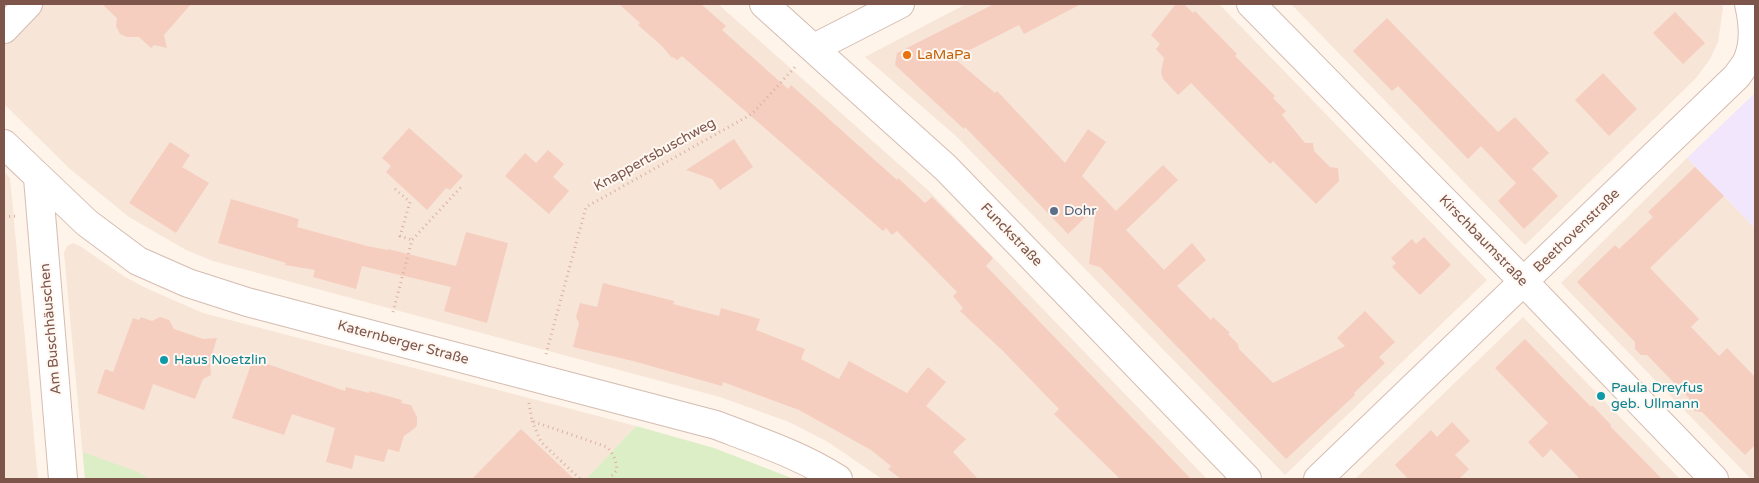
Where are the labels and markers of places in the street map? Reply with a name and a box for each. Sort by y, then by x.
place label: LaMaPa [917,47,971,63]
marker: LaMaPa [901,49,913,61]
place label: Dohr [1064,203,1097,219]
marker: Dohr [1048,205,1060,217]
place label: Haus Noetzlin [174,352,267,368]
marker: Haus Noetzlin [158,354,170,366]
place label: Paula Dreyfus geb. Ullmann [1611,380,1703,412]
marker: Paula Dreyfus geb. Ullmann [1595,390,1607,402]

